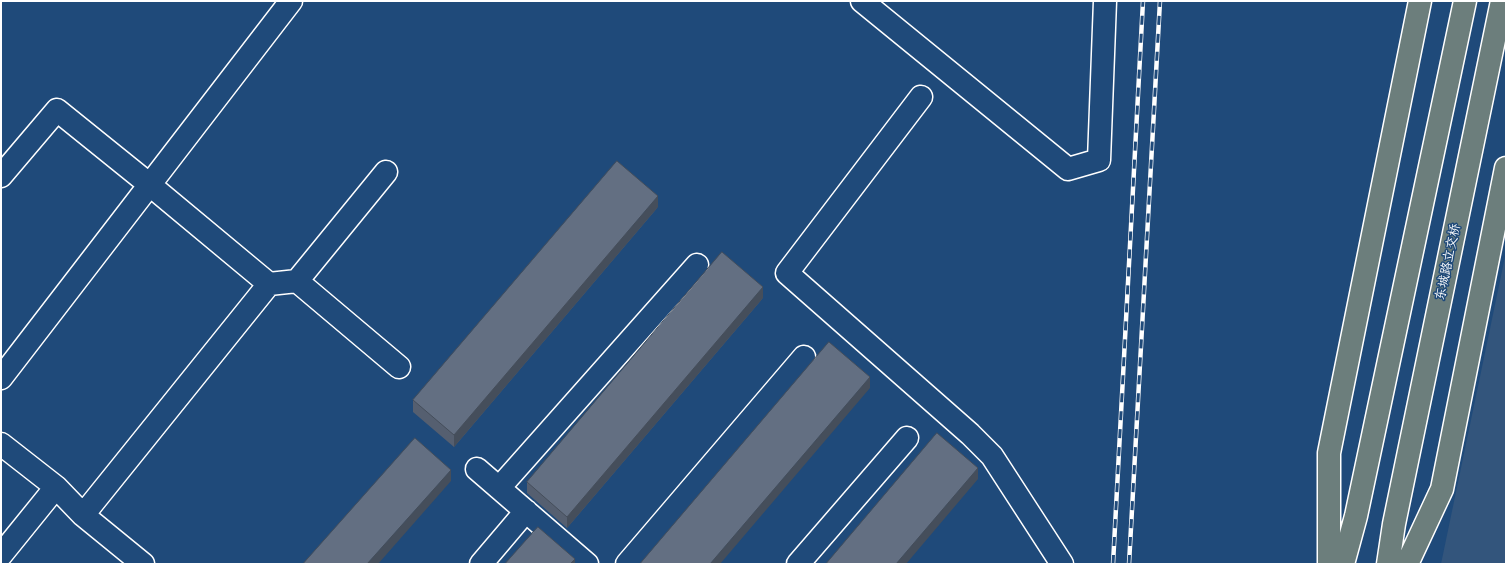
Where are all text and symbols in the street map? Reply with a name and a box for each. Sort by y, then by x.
street label: 东城路立交桥 [1432,222,1464,302]

